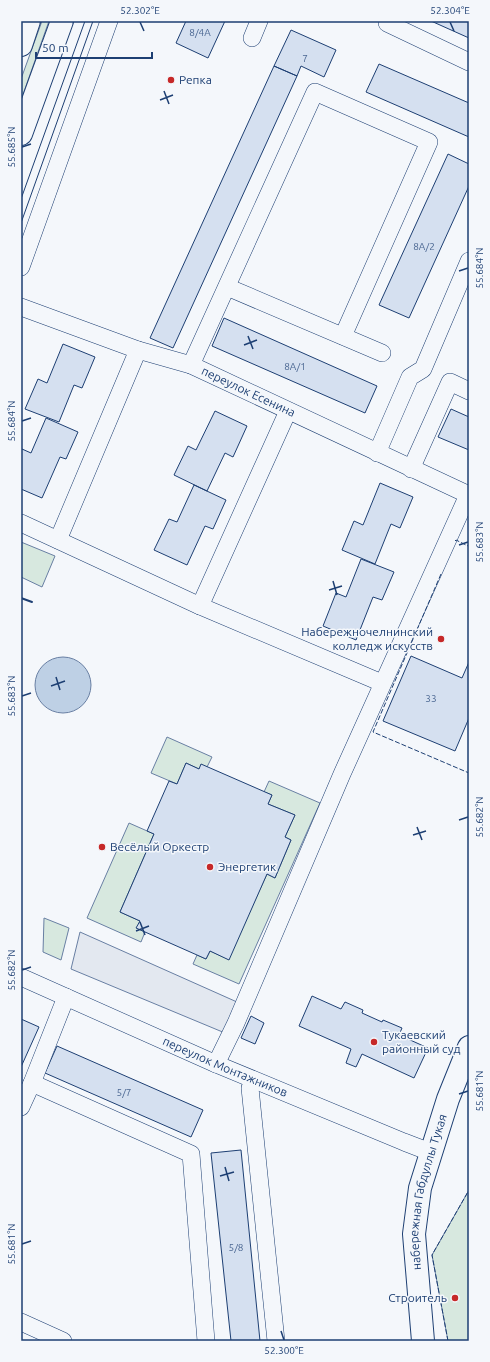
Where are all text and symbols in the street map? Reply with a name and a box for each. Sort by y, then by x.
text: 52.302°E [120,5,160,16]
text: 52.304°E [430,5,470,16]
house number: 8/4А [189,27,211,38]
scale bar [36,34,152,60]
text: 50 m [42,41,69,54]
house number: 7 [302,53,308,64]
place label: Репка [179,73,212,86]
marker: Репка [166,75,176,85]
text: 55.685°N [6,126,17,168]
house number: 8А/2 [413,241,435,252]
text: 55.684°N [474,247,485,289]
house number: 8А/1 [284,361,306,372]
street label: переулок Есенина [200,364,297,419]
text: 55.684°N [6,400,17,442]
text: 55.683°N [474,521,485,563]
place label: Набережночелнинский колледж искусств [301,625,433,652]
marker: Набережночелнинский колледж искусств [436,634,446,644]
text: 55.683°N [6,675,17,717]
house number: 33 [425,693,437,704]
text: 55.682°N [474,796,485,838]
place label: Весёлый Оркестр [110,840,209,853]
marker: Весёлый Оркестр [97,842,107,852]
place label: Энергетик [218,860,276,873]
marker: Энергетик [205,862,215,872]
text: 55.682°N [6,949,17,991]
place label: Тукаевский районный суд [382,1028,460,1055]
street label: переулок Монтажников [161,1034,289,1099]
marker: Тукаевский районный суд [369,1037,379,1047]
text: 55.681°N [474,1070,485,1112]
house number: 5/7 [117,1087,131,1098]
street label: набережная Габдуллы Тукая [407,1112,449,1271]
text: 55.681°N [6,1223,17,1265]
house number: 5/8 [229,1242,244,1253]
place label: Строитель [388,1291,447,1304]
marker: Строитель [450,1293,460,1303]
text: 52.300°E [264,1345,304,1356]

